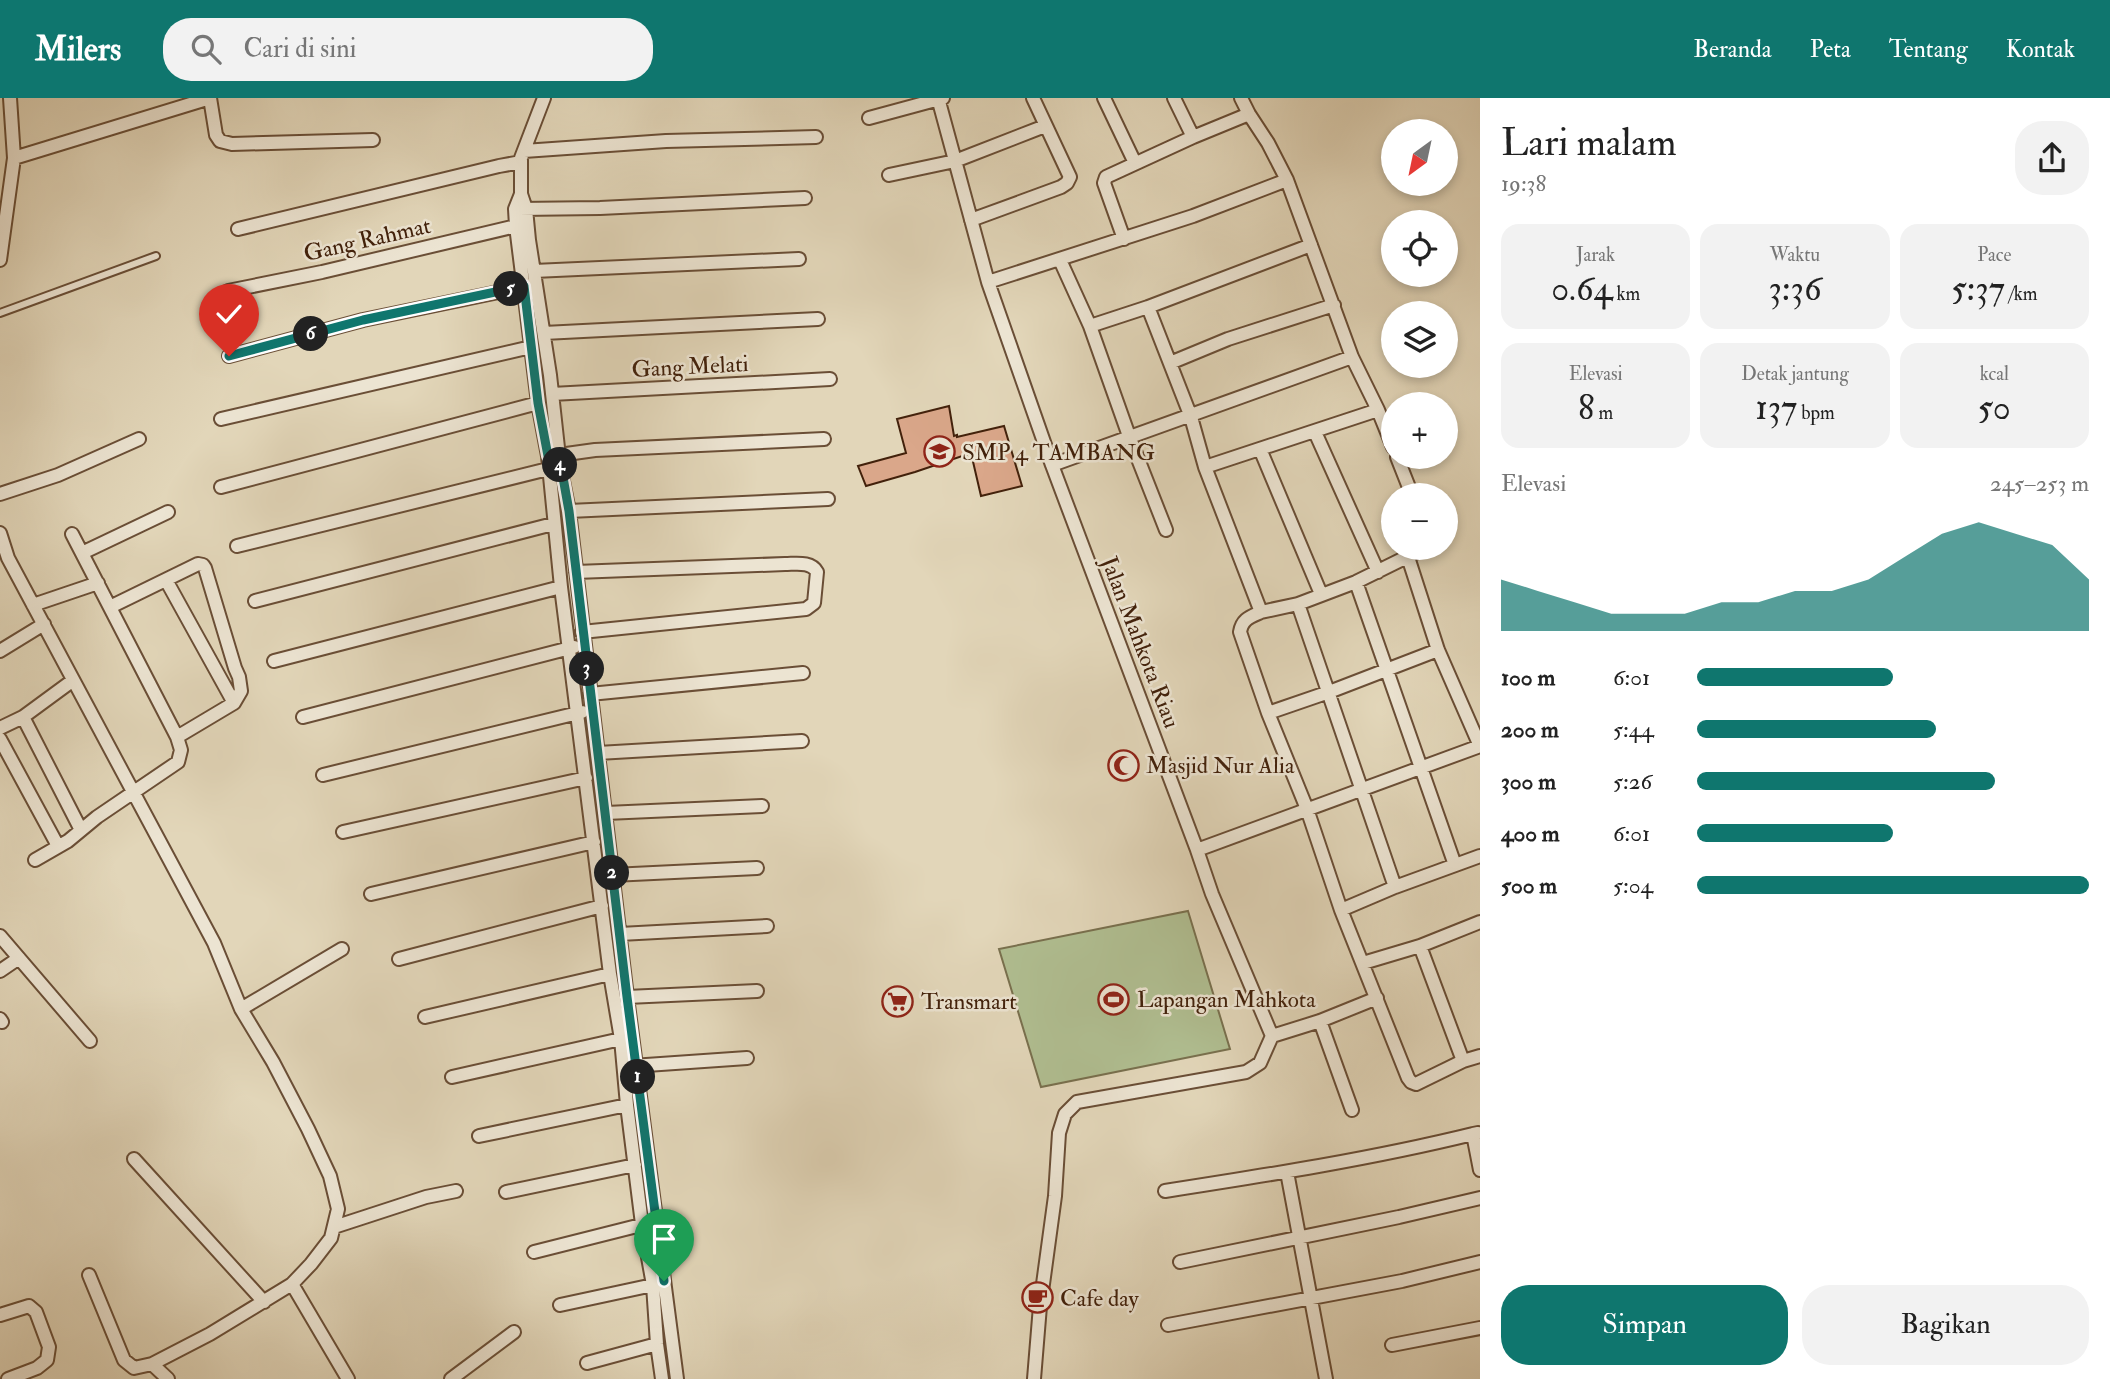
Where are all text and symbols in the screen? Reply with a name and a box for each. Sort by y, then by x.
search box [163,18,653,81]
text: Milers [35,29,121,70]
icon: search [187,30,225,68]
text: Cari di sini [243,33,356,65]
text: Beranda [1693,34,1772,65]
text: Peta [1810,34,1851,65]
text: Tentang [1889,34,1968,65]
text: Kontak [2006,34,2075,65]
north arrow [1381,119,1458,196]
map controls [1381,119,1458,560]
text: Lari malam [1501,119,1676,167]
button: share [2015,121,2089,195]
text: 19:38 [1501,169,1546,198]
button: locate [1381,210,1458,287]
street label: Gang Rahmat [301,211,433,268]
text: Jarak [1576,243,1615,267]
text: Waktu [1770,243,1820,267]
text: Pace [1977,243,2011,267]
text: 0.64 [1551,267,1612,311]
text: 3:36 [1768,267,1822,311]
text: 5:37 [1951,267,2005,311]
pin: 5 [494,272,528,306]
text: 5 [506,276,515,300]
text: km [1612,282,1640,306]
text: /km [2005,282,2037,306]
pin [199,284,259,356]
icon: check [210,295,248,333]
button: layers [1381,301,1458,378]
pin: 6 [294,316,328,352]
text: 6 [306,321,315,345]
street label: Gang Melati [631,349,749,384]
text: Elevasi [1569,362,1623,386]
text: Detak jantung [1741,362,1849,386]
text: kcal [1980,362,2009,386]
text: 8 [1578,386,1595,430]
text: 137 [1755,386,1797,430]
text: 50 [1978,386,2011,430]
button: + [1381,392,1458,469]
text: m [1595,401,1613,425]
text: bpm [1797,401,1835,425]
school or university icon: SMP 4 TAMBANG [922,435,956,469]
place label: SMP 4 TAMBANG [962,438,1155,467]
pin: 4 [542,448,578,482]
text: 4 [554,452,565,476]
text: Elevasi [1501,469,1566,498]
text: 245–253 m [1990,469,2089,498]
button: − [1381,483,1458,560]
street label: Jalan Mahkota Riau [1094,551,1187,732]
pin: 3 [570,652,604,686]
text: 3 [583,656,590,680]
text: 100 m [1501,663,1555,692]
text: 6:01 [1613,663,1650,692]
text: 200 m [1501,715,1559,744]
text: 5:44 [1613,715,1654,744]
mosque icon: Masjid Nur Alia [1106,748,1140,782]
place label: Masjid Nur Alia [1146,751,1295,780]
text: 300 m [1501,767,1556,796]
text: 5:26 [1613,767,1652,796]
text: 400 m [1501,819,1560,848]
text: 6:01 [1613,819,1650,848]
pin: 2 [594,856,630,890]
text: 2 [607,860,616,884]
text: 500 m [1501,871,1557,900]
text: 5:04 [1613,871,1653,900]
sports icon: Lapangan Mahkota [1097,982,1131,1016]
supermarket icon: Transmart [881,984,915,1018]
place label: Lapangan Mahkota [1137,985,1316,1015]
place label: Transmart [921,987,1017,1016]
pin: 1 [620,1060,656,1094]
text: 1 [634,1064,641,1088]
pin [634,1209,694,1281]
icon: arrive [645,1220,683,1258]
cafe icon: Cafe day [1020,1281,1054,1315]
place label: Cafe day [1060,1284,1140,1313]
button: Simpan [1501,1285,1788,1365]
button: Bagikan [1802,1285,2089,1365]

